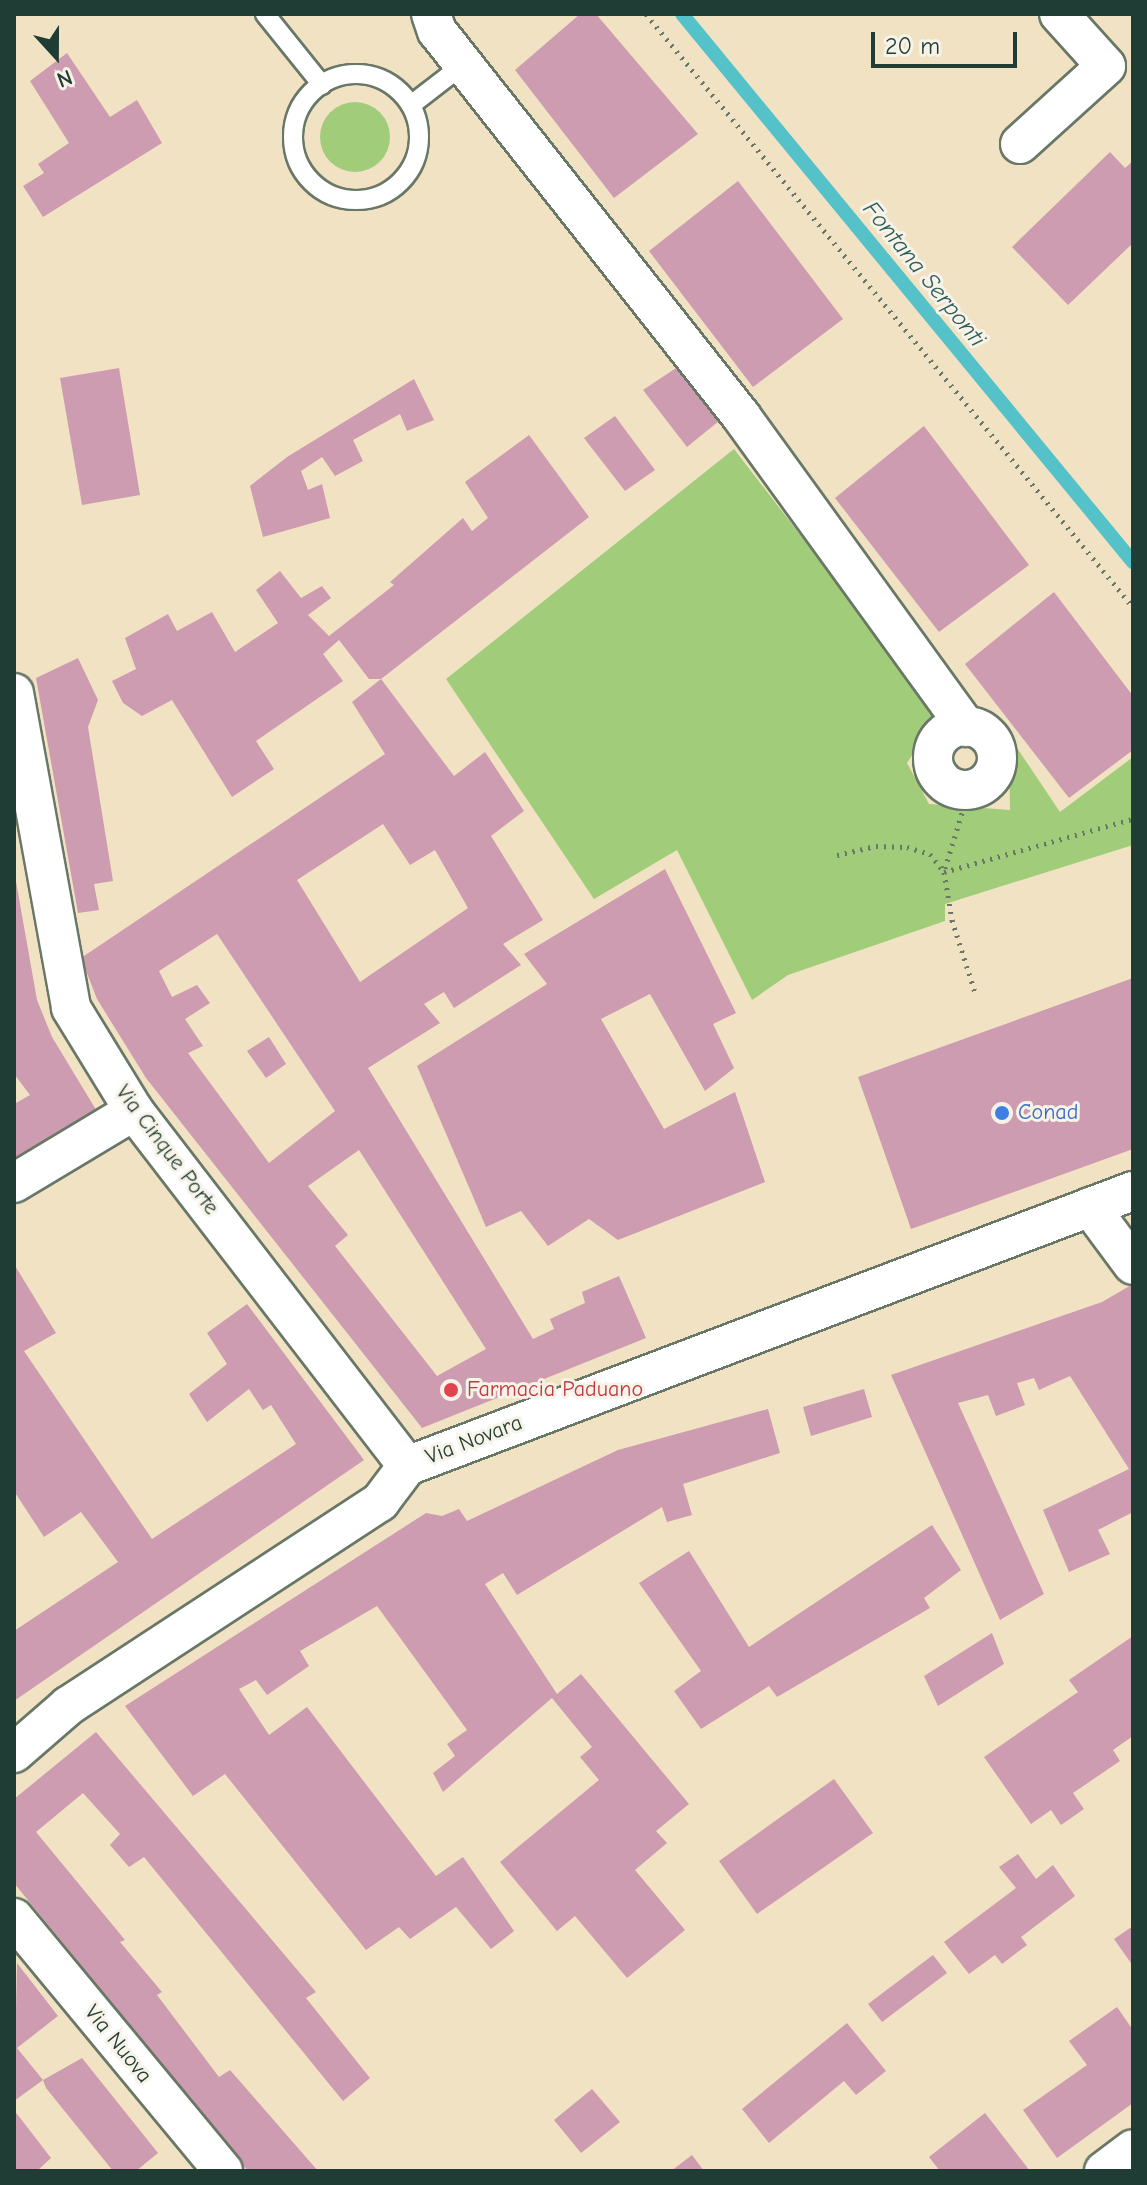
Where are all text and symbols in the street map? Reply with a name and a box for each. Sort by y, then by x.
north arrow [16,16,96,96]
scale bar [875,16,1021,66]
text: 20 m [885,32,940,60]
text: N [53,64,76,93]
water label: Fontana Serponti [856,195,992,353]
street label: Via Cinque Porte [110,1080,224,1220]
place label: Conad [1018,1100,1078,1126]
marker: Conad [993,1104,1011,1122]
place label: Farmacia Paduano [467,1377,643,1403]
marker: Farmacia Paduano [442,1381,460,1399]
street label: Via Novara [422,1410,526,1470]
street label: Via Nuova [79,2000,157,2088]

